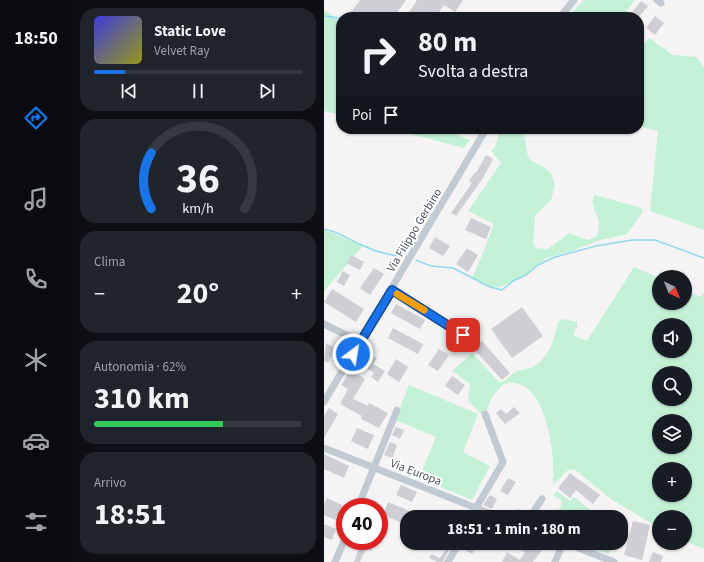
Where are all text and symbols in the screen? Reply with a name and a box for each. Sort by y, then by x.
text: Static Love [154,21,226,42]
text: 80 m [418,22,477,62]
text: 18:50 [14,26,58,51]
icon: right [352,28,404,80]
text: Velvet Ray [154,42,210,60]
text: Svolta a destra [418,59,528,84]
icon: previous [118,80,140,102]
icon: pause [187,80,209,102]
icon: next [256,80,278,102]
icon: directions [22,104,50,132]
icon: arrive [380,104,402,126]
text: Poi [352,105,372,126]
text: 36 [176,148,220,208]
icon: music [22,185,50,213]
street label: Via Filippo Gerbino [383,185,446,275]
text: km/h [182,197,214,218]
text: Clima [94,253,125,271]
icon: phone [22,265,50,293]
north arrow [652,270,692,310]
map controls [652,270,692,550]
text: 20° [177,272,219,315]
text: − [94,278,105,310]
text: + [291,278,302,310]
pin [446,318,480,352]
button: sound [652,318,692,358]
icon: arrive [452,324,474,346]
position arrow [332,333,374,375]
icon: climate [22,346,50,374]
text: Autonomia · 62% [94,358,186,376]
button: search [652,366,692,406]
text: 310 km [94,377,190,420]
button: layers [652,414,692,454]
icon: car [22,427,50,455]
street label: Via Europa [388,455,444,490]
button: + [652,462,692,502]
text: Arrivo [94,474,126,492]
text: 18:51 [94,493,166,536]
speed limit sign: 40 [336,498,388,550]
icon: filters [22,508,50,536]
button: − [652,510,692,550]
text: 18:51 · 1 min · 180 m [447,519,581,540]

